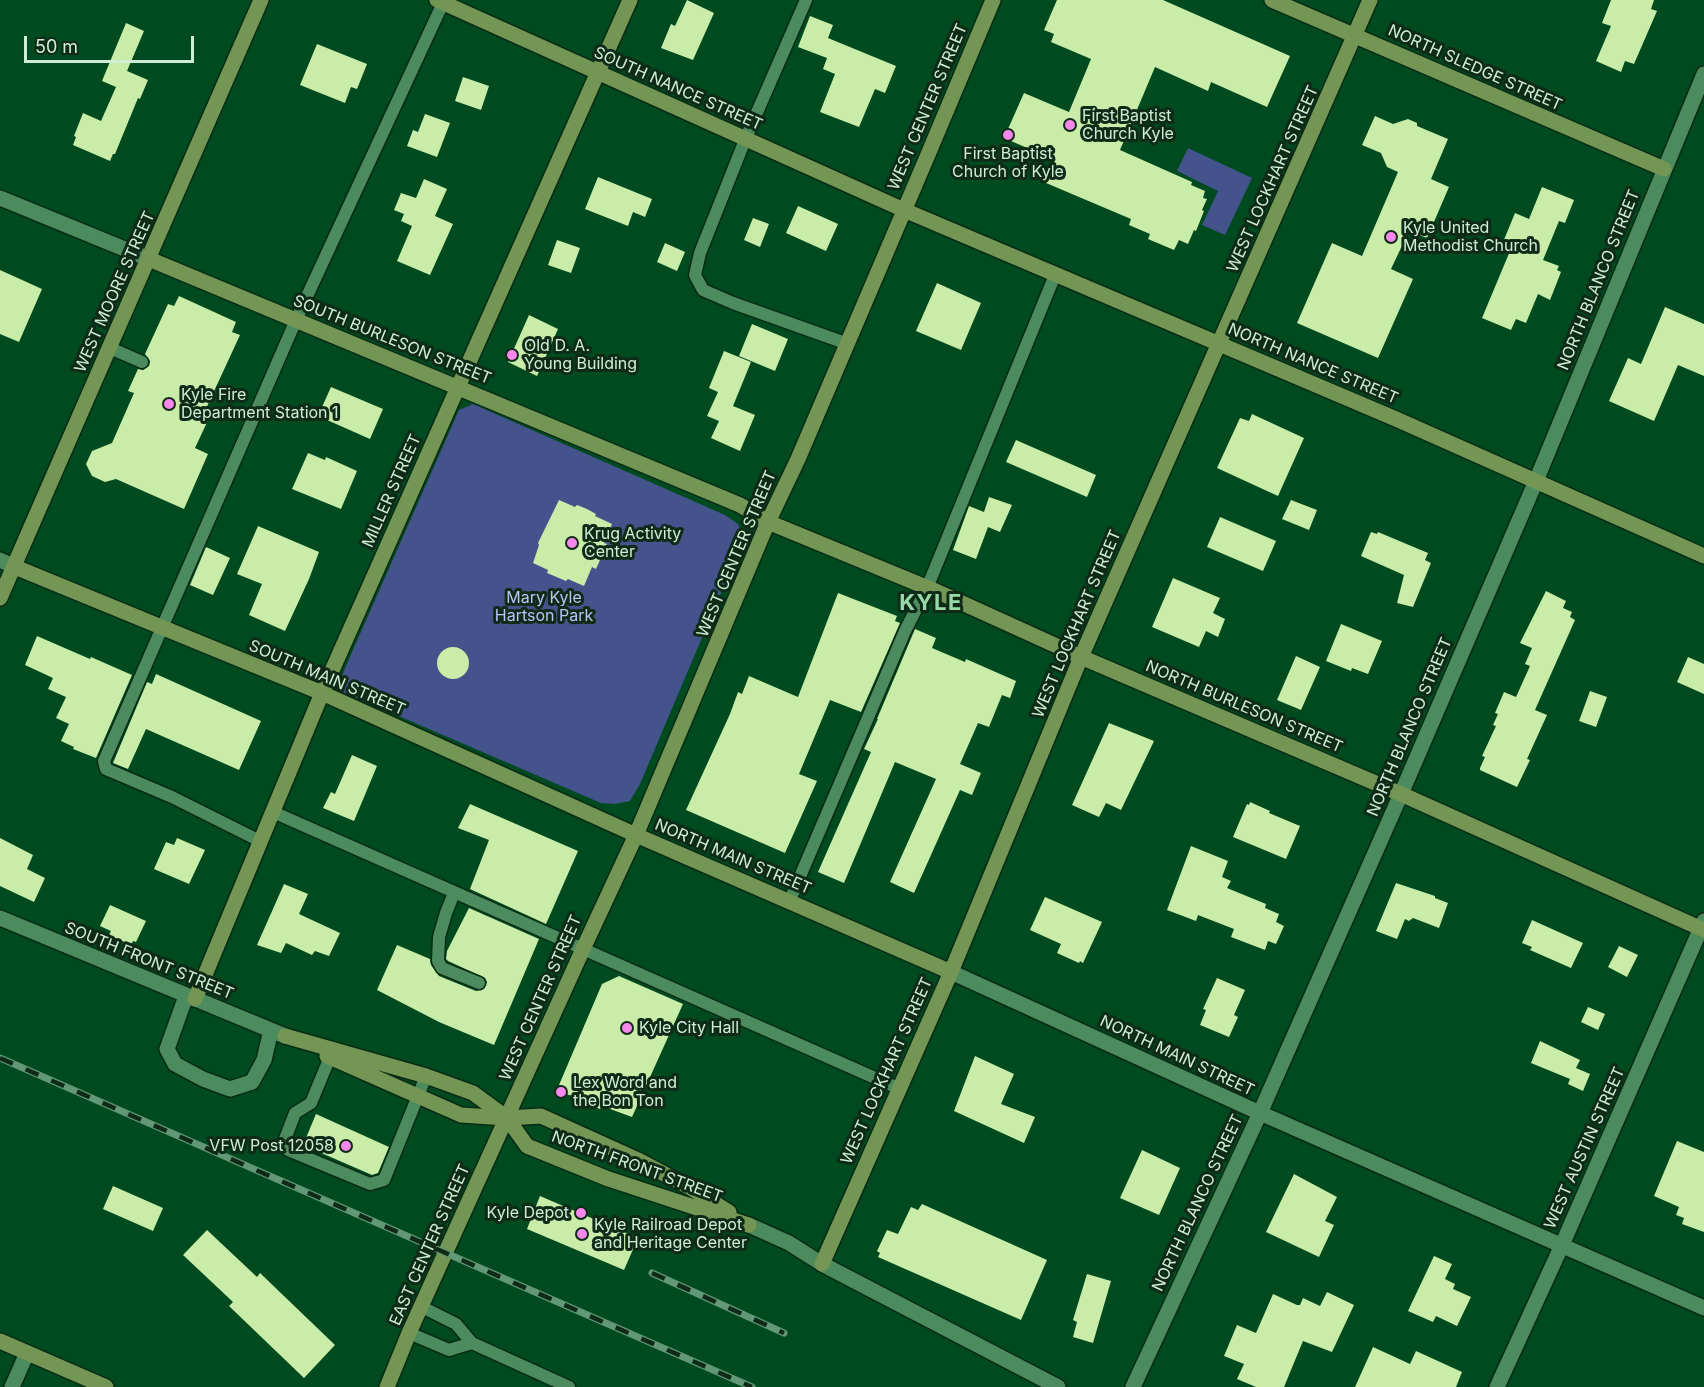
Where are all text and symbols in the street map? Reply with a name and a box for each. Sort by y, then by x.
street label: WEST CENTER STREET [884,21,972,193]
street label: NORTH SLEDGE STREET [1385,21,1565,115]
scale bar [27,24,196,62]
text: 50 m [35,36,78,57]
street label: SOUTH NANCE STREET [591,43,765,135]
street label: WEST LOCKHART STREET [1223,83,1323,275]
place label: First Baptist Church Kyle [1082,106,1174,144]
marker: First Baptist Church Kyle [1063,118,1077,132]
marker: First Baptist Church of Kyle [1001,128,1015,142]
place label: First Baptist Church of Kyle [952,144,1064,182]
street label: NORTH BLANCO STREET [1554,187,1644,373]
street label: WEST MOORE STREET [71,208,159,376]
place label: Kyle United Methodist Church [1403,218,1538,256]
marker: Kyle United Methodist Church [1384,230,1398,244]
street label: SOUTH BURLESON STREET [290,291,494,389]
street label: NORTH NANCE STREET [1225,319,1401,409]
place label: Old D. A. Young Building [524,336,637,374]
marker: Old D. A. Young Building [505,348,519,362]
place label: Kyle Fire Department Station 1 [181,385,339,423]
marker: Kyle Fire Department Station 1 [162,397,176,411]
street label: MILLER STREET [358,432,426,550]
street label: WEST CENTER STREET [693,468,781,640]
place label: Krug Activity Center [584,524,681,562]
street label: WEST LOCKHART STREET [1029,527,1125,721]
marker: Krug Activity Center [565,536,579,550]
park label: Mary Kyle Hartson Park [495,588,593,626]
district label: KYLE [899,590,963,616]
street label: NORTH BLANCO STREET [1363,635,1457,819]
street label: SOUTH MAIN STREET [246,636,408,720]
street label: NORTH BURLESON STREET [1143,657,1345,757]
street label: NORTH MAIN STREET [652,815,814,899]
street label: WEST CENTER STREET [496,912,586,1084]
street label: SOUTH FRONT STREET [62,918,236,1004]
street label: WEST LOCKHART STREET [837,975,937,1167]
street label: NORTH MAIN STREET [1097,1012,1257,1100]
place label: Kyle City Hall [639,1018,739,1038]
marker: Kyle City Hall [620,1021,634,1035]
street label: WEST AUSTIN STREET [1541,1064,1629,1232]
place label: Lex Word and the Bon Ton [573,1073,677,1111]
marker: Lex Word and the Bon Ton [554,1085,568,1099]
street label: NORTH BLANCO STREET [1149,1112,1247,1294]
street label: NORTH FRONT STREET [549,1127,725,1207]
place label: VFW Post 12058 [209,1136,334,1156]
marker: VFW Post 12058 [339,1139,353,1153]
street label: EAST CENTER STREET [386,1161,474,1329]
place label: Kyle Depot [487,1203,569,1223]
marker: Kyle Depot [574,1206,588,1220]
place label: Kyle Railroad Depot and Heritage Center [594,1215,747,1253]
marker: Kyle Railroad Depot and Heritage Center [575,1227,589,1241]

